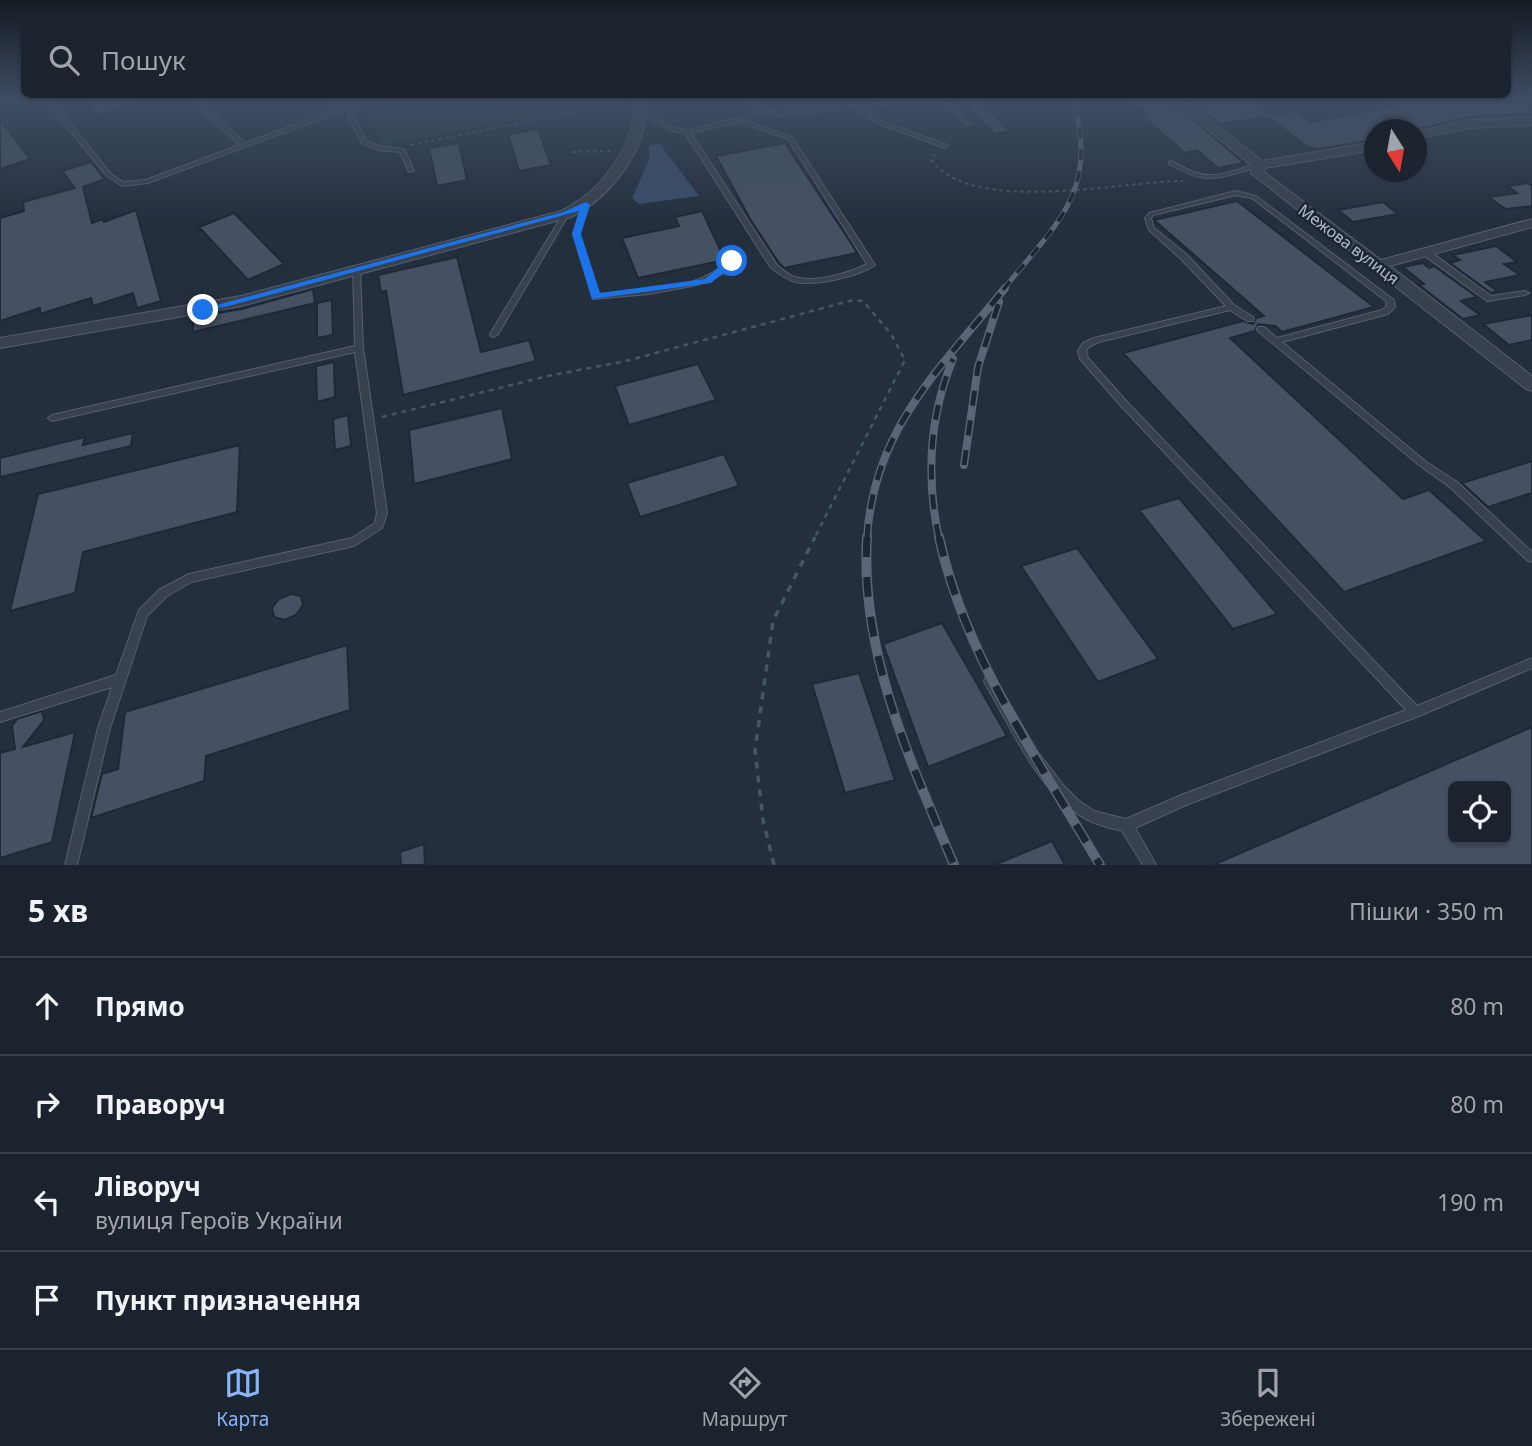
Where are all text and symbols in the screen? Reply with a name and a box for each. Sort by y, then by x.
search box [21,21,1511,98]
icon: search [45,41,83,79]
text: Пошук [101,42,186,78]
north arrow [1364,119,1427,182]
street label: Межова вулиця [1294,199,1404,289]
route start [716,245,747,276]
route end [187,294,218,325]
map controls [1448,781,1511,844]
button: locate [1448,781,1511,844]
text: 5 хв [28,890,88,931]
text: Пішки · 350 m [1349,895,1504,927]
icon: ahead [28,987,66,1025]
text: Прямо [95,988,185,1024]
text: 80 m [1450,990,1504,1022]
icon: right [28,1085,66,1123]
text: Праворуч [95,1086,226,1122]
text: 80 m [1450,1088,1504,1120]
text: Ліворуч [95,1168,201,1204]
icon: left [28,1183,66,1221]
text: 190 m [1437,1186,1504,1218]
text: вулиця Героїв України [95,1204,343,1236]
icon: arrive [28,1281,66,1319]
text: Пункт призначення [95,1282,361,1318]
tab: Карта [216,1364,269,1432]
tab: Маршрут [702,1364,788,1432]
tab: Збережені [1220,1364,1316,1432]

